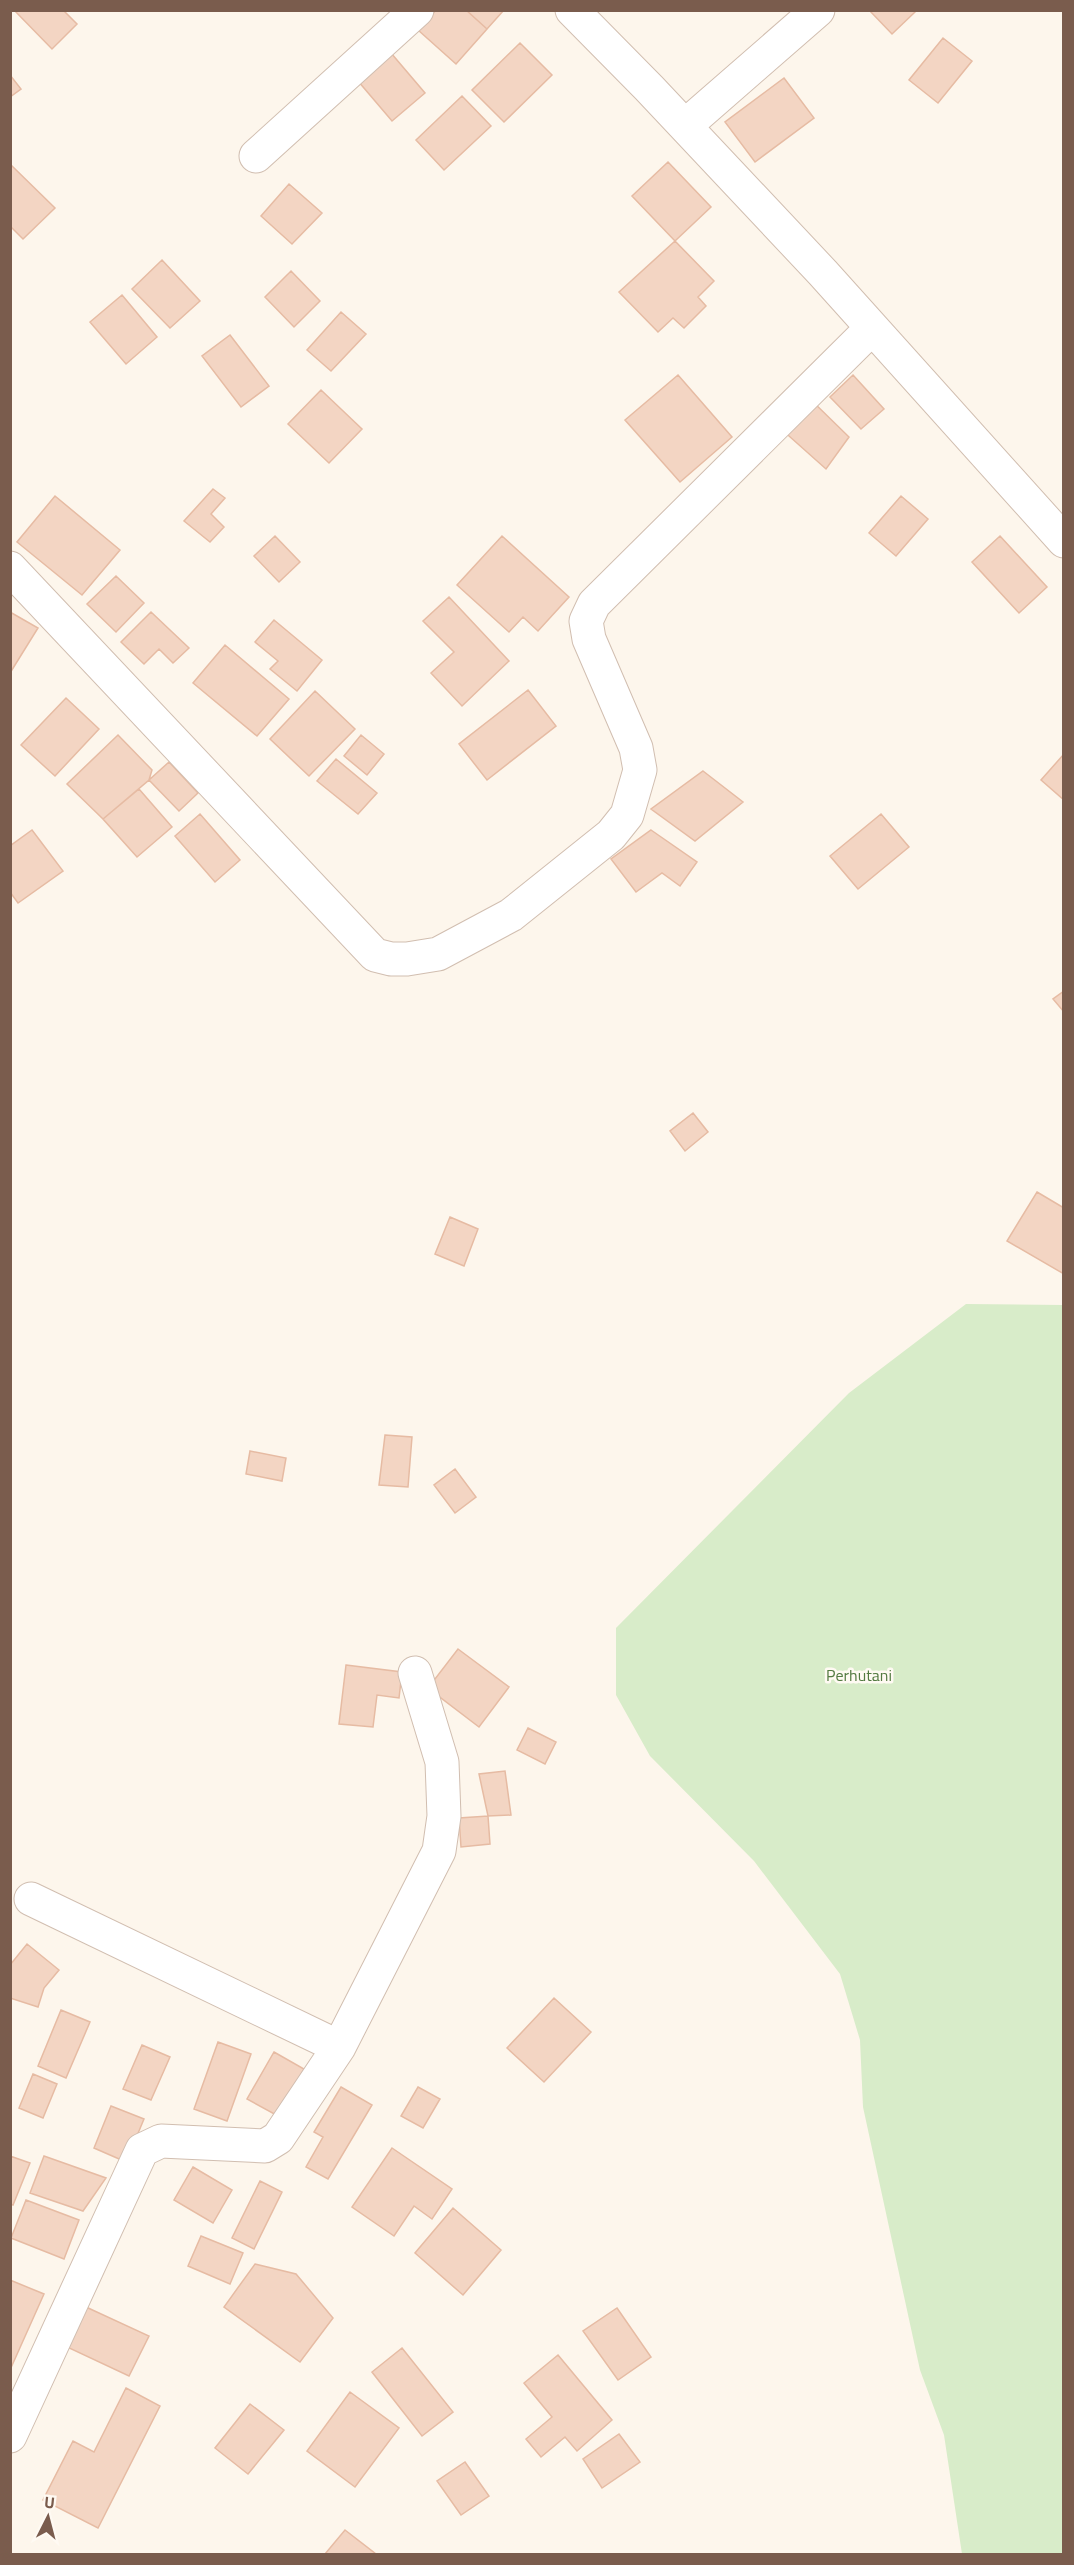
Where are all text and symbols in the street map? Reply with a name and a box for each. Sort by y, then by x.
park label: Perhutani [826,1663,892,1687]
north arrow [18,2487,78,2547]
text: U [43,2490,56,2515]

